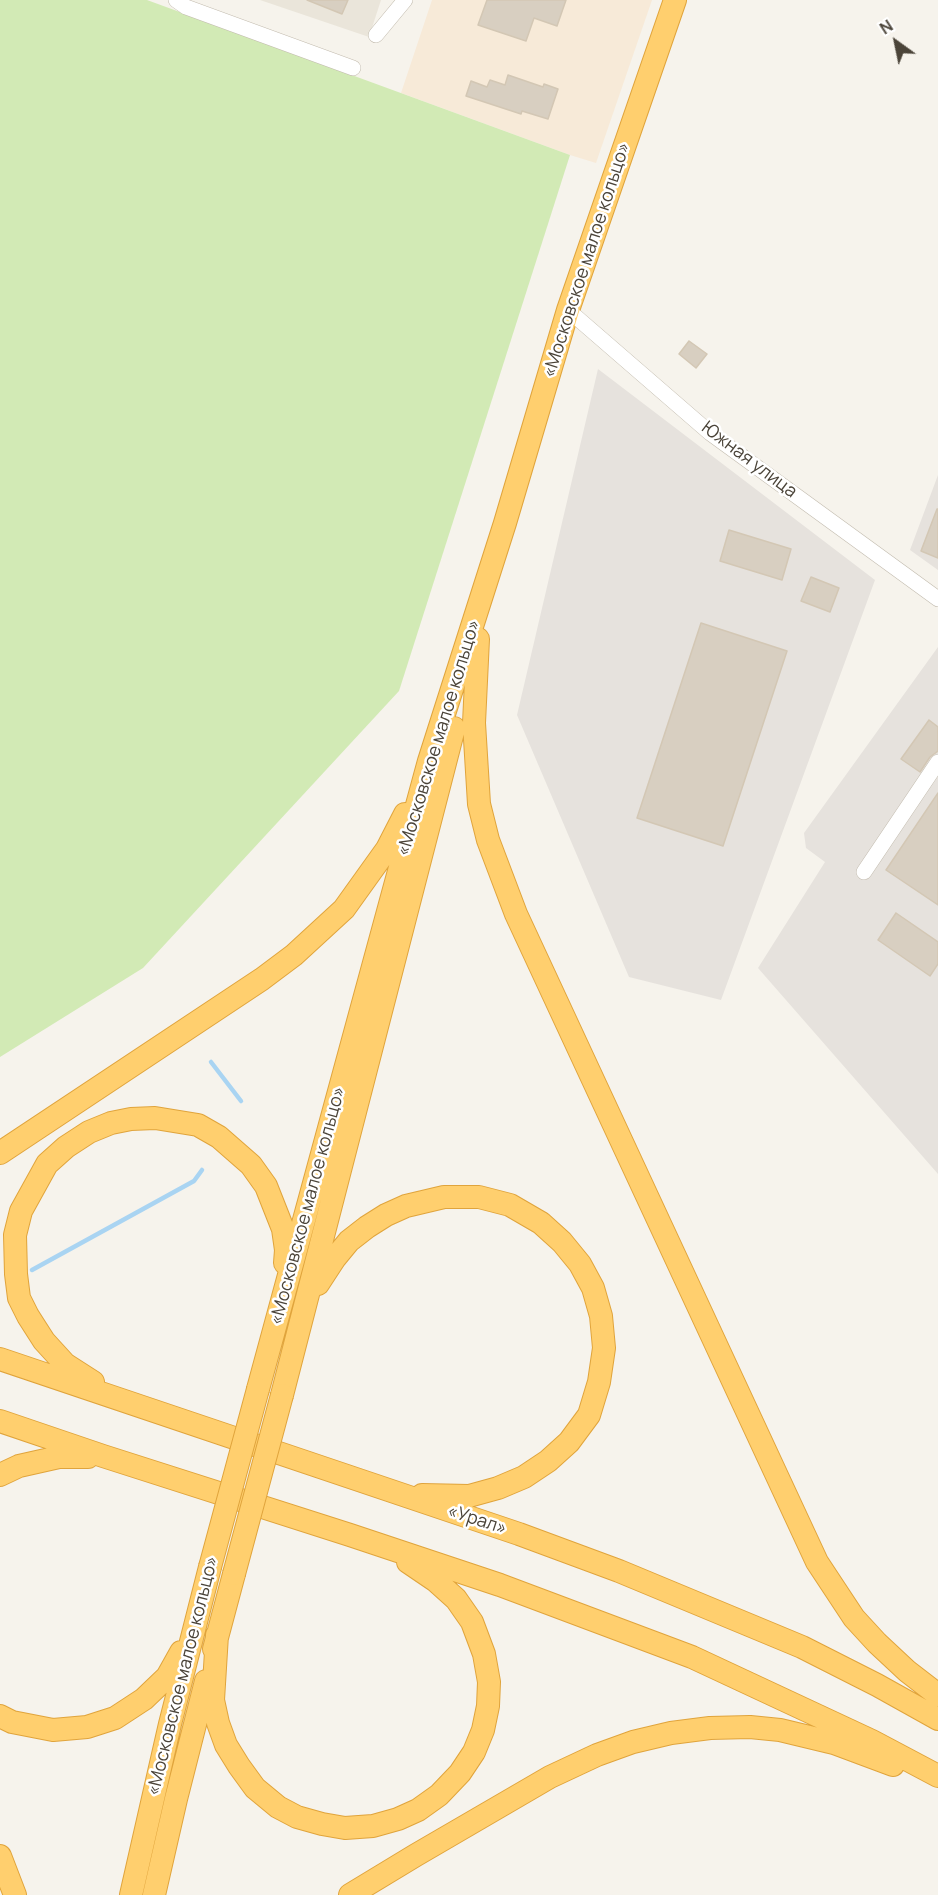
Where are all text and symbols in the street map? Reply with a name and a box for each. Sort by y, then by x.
north arrow [866,12,926,72]
text: N [875,15,897,39]
street label: «Московское малое кольцо» [539,140,635,380]
street label: Южная улица [697,417,801,503]
street label: «Московское малое кольцо» [393,617,485,859]
street label: «Московское малое кольцо» [266,1084,350,1328]
street label: «Урал» [445,1500,509,1540]
street label: «Московское малое кольцо» [143,1554,223,1798]

